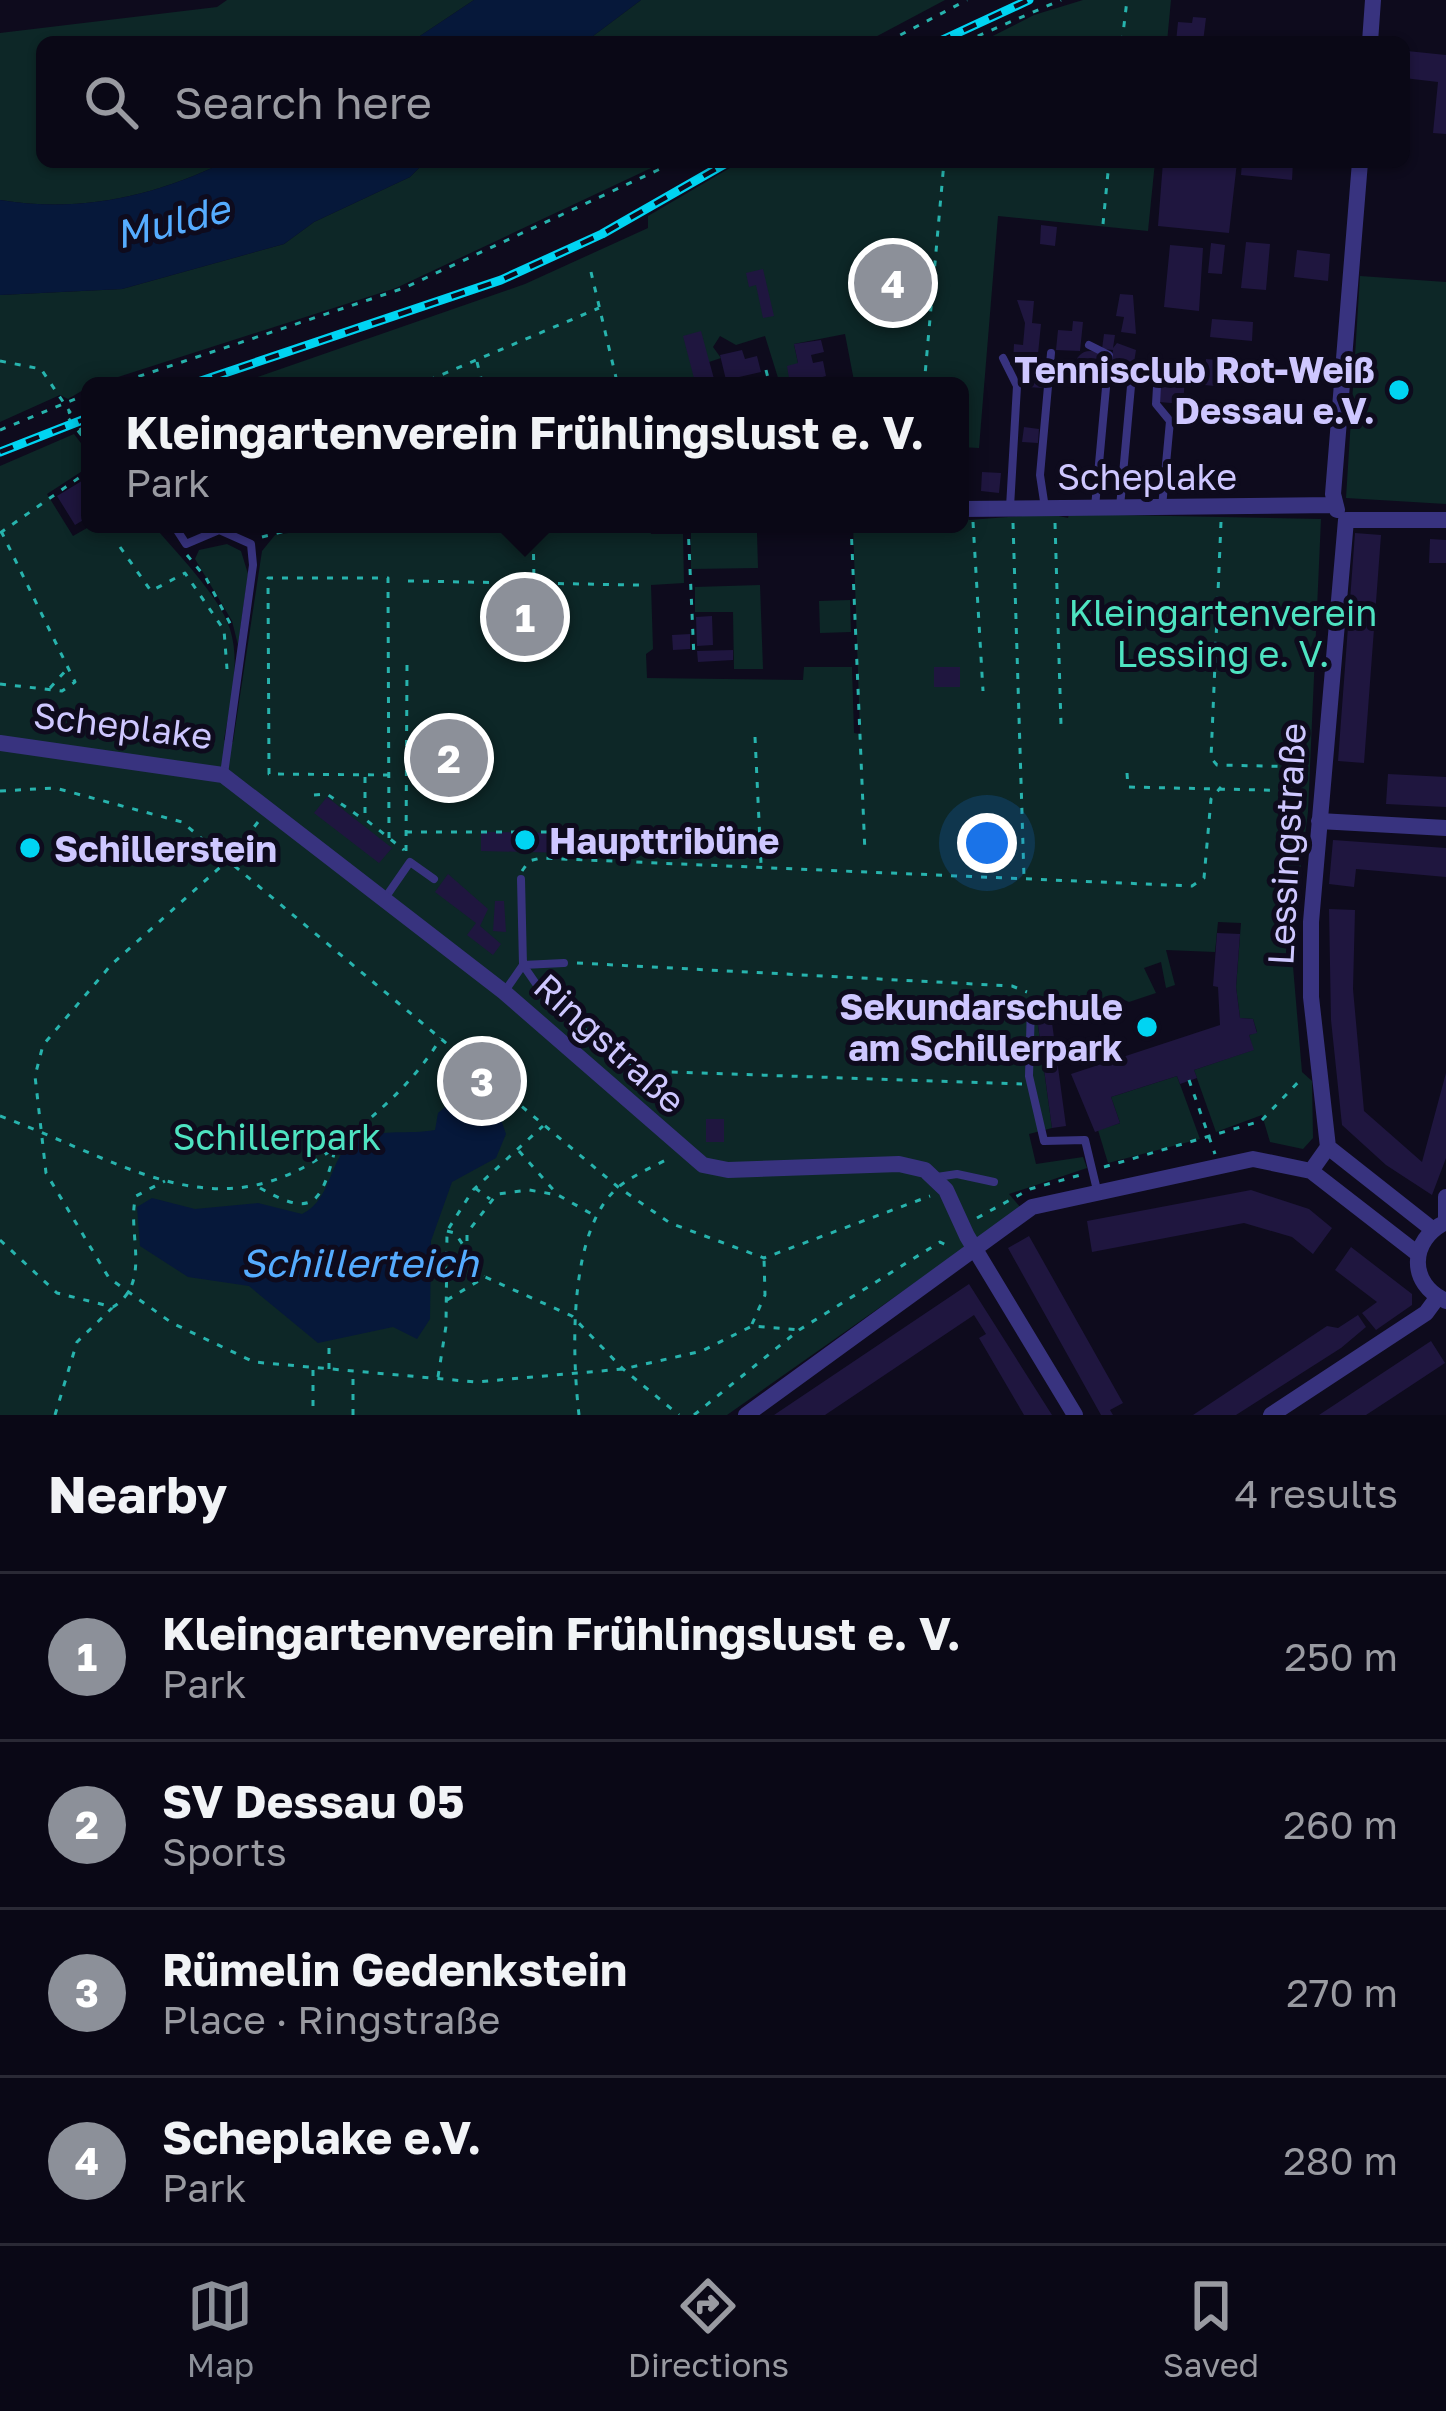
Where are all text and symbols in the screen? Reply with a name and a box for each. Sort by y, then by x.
search box [36,36,1410,168]
icon: search [78,69,144,135]
text: Search here [174,75,432,129]
water label: Mulde [110,184,236,258]
pin: 4 [854,238,932,328]
place label: Tennisclub Rot-Weiß Dessau e.V. [1014,348,1375,432]
popup [81,377,969,533]
marker: Tennisclub Rot-Weiß Dessau e.V. [1386,377,1412,403]
text: Kleingartenverein Frühlingslust e. V. [125,405,925,459]
street label: Scheplake [1057,455,1237,498]
text: Park [125,459,210,506]
pin: 1 [486,572,564,662]
park label: Kleingartenverein Lessing e. V. [1069,591,1377,675]
street label: Scheplake [31,693,215,757]
pin: 2 [410,713,488,803]
street label: Lessingstraße [1258,722,1314,966]
your location [957,813,1017,873]
place label: Haupttribüne [549,819,780,862]
place label: Schillerstein [54,827,277,870]
marker: Haupttribüne [512,827,538,853]
marker: Schillerstein [17,835,43,861]
street label: Ringstraße [526,964,694,1122]
place label: Sekundarschule am Schillerpark [839,985,1123,1069]
marker: Sekundarschule am Schillerpark [1134,1014,1160,1040]
pin: 3 [443,1036,521,1126]
park label: Schillerpark [173,1115,381,1158]
water label: Schillerteich [240,1239,480,1286]
text: Nearby [48,1463,227,1524]
text: 4 results [1235,1470,1398,1517]
text: Kleingartenverein Frühlingslust e. V. [162,1606,961,1660]
text: 1 [77,1633,97,1680]
text: 250 m [1284,1633,1398,1680]
text: Park [162,1660,246,1707]
text: SV Dessau 05 [162,1774,464,1828]
text: 2 [75,1801,99,1848]
text: 260 m [1283,1801,1398,1848]
text: Sports [162,1828,287,1875]
text: Rümelin Gedenkstein [162,1942,627,1996]
text: 3 [75,1969,99,2016]
text: 270 m [1286,1969,1398,2016]
text: Place · Ringstraße [162,1996,500,2043]
text: Scheplake e.V. [162,2110,481,2164]
text: 4 [75,2137,99,2184]
text: 280 m [1283,2137,1398,2184]
text: Park [162,2164,246,2211]
tab: Map [187,2273,254,2384]
tab: Directions [628,2273,789,2384]
tab: Saved [1163,2273,1259,2384]

